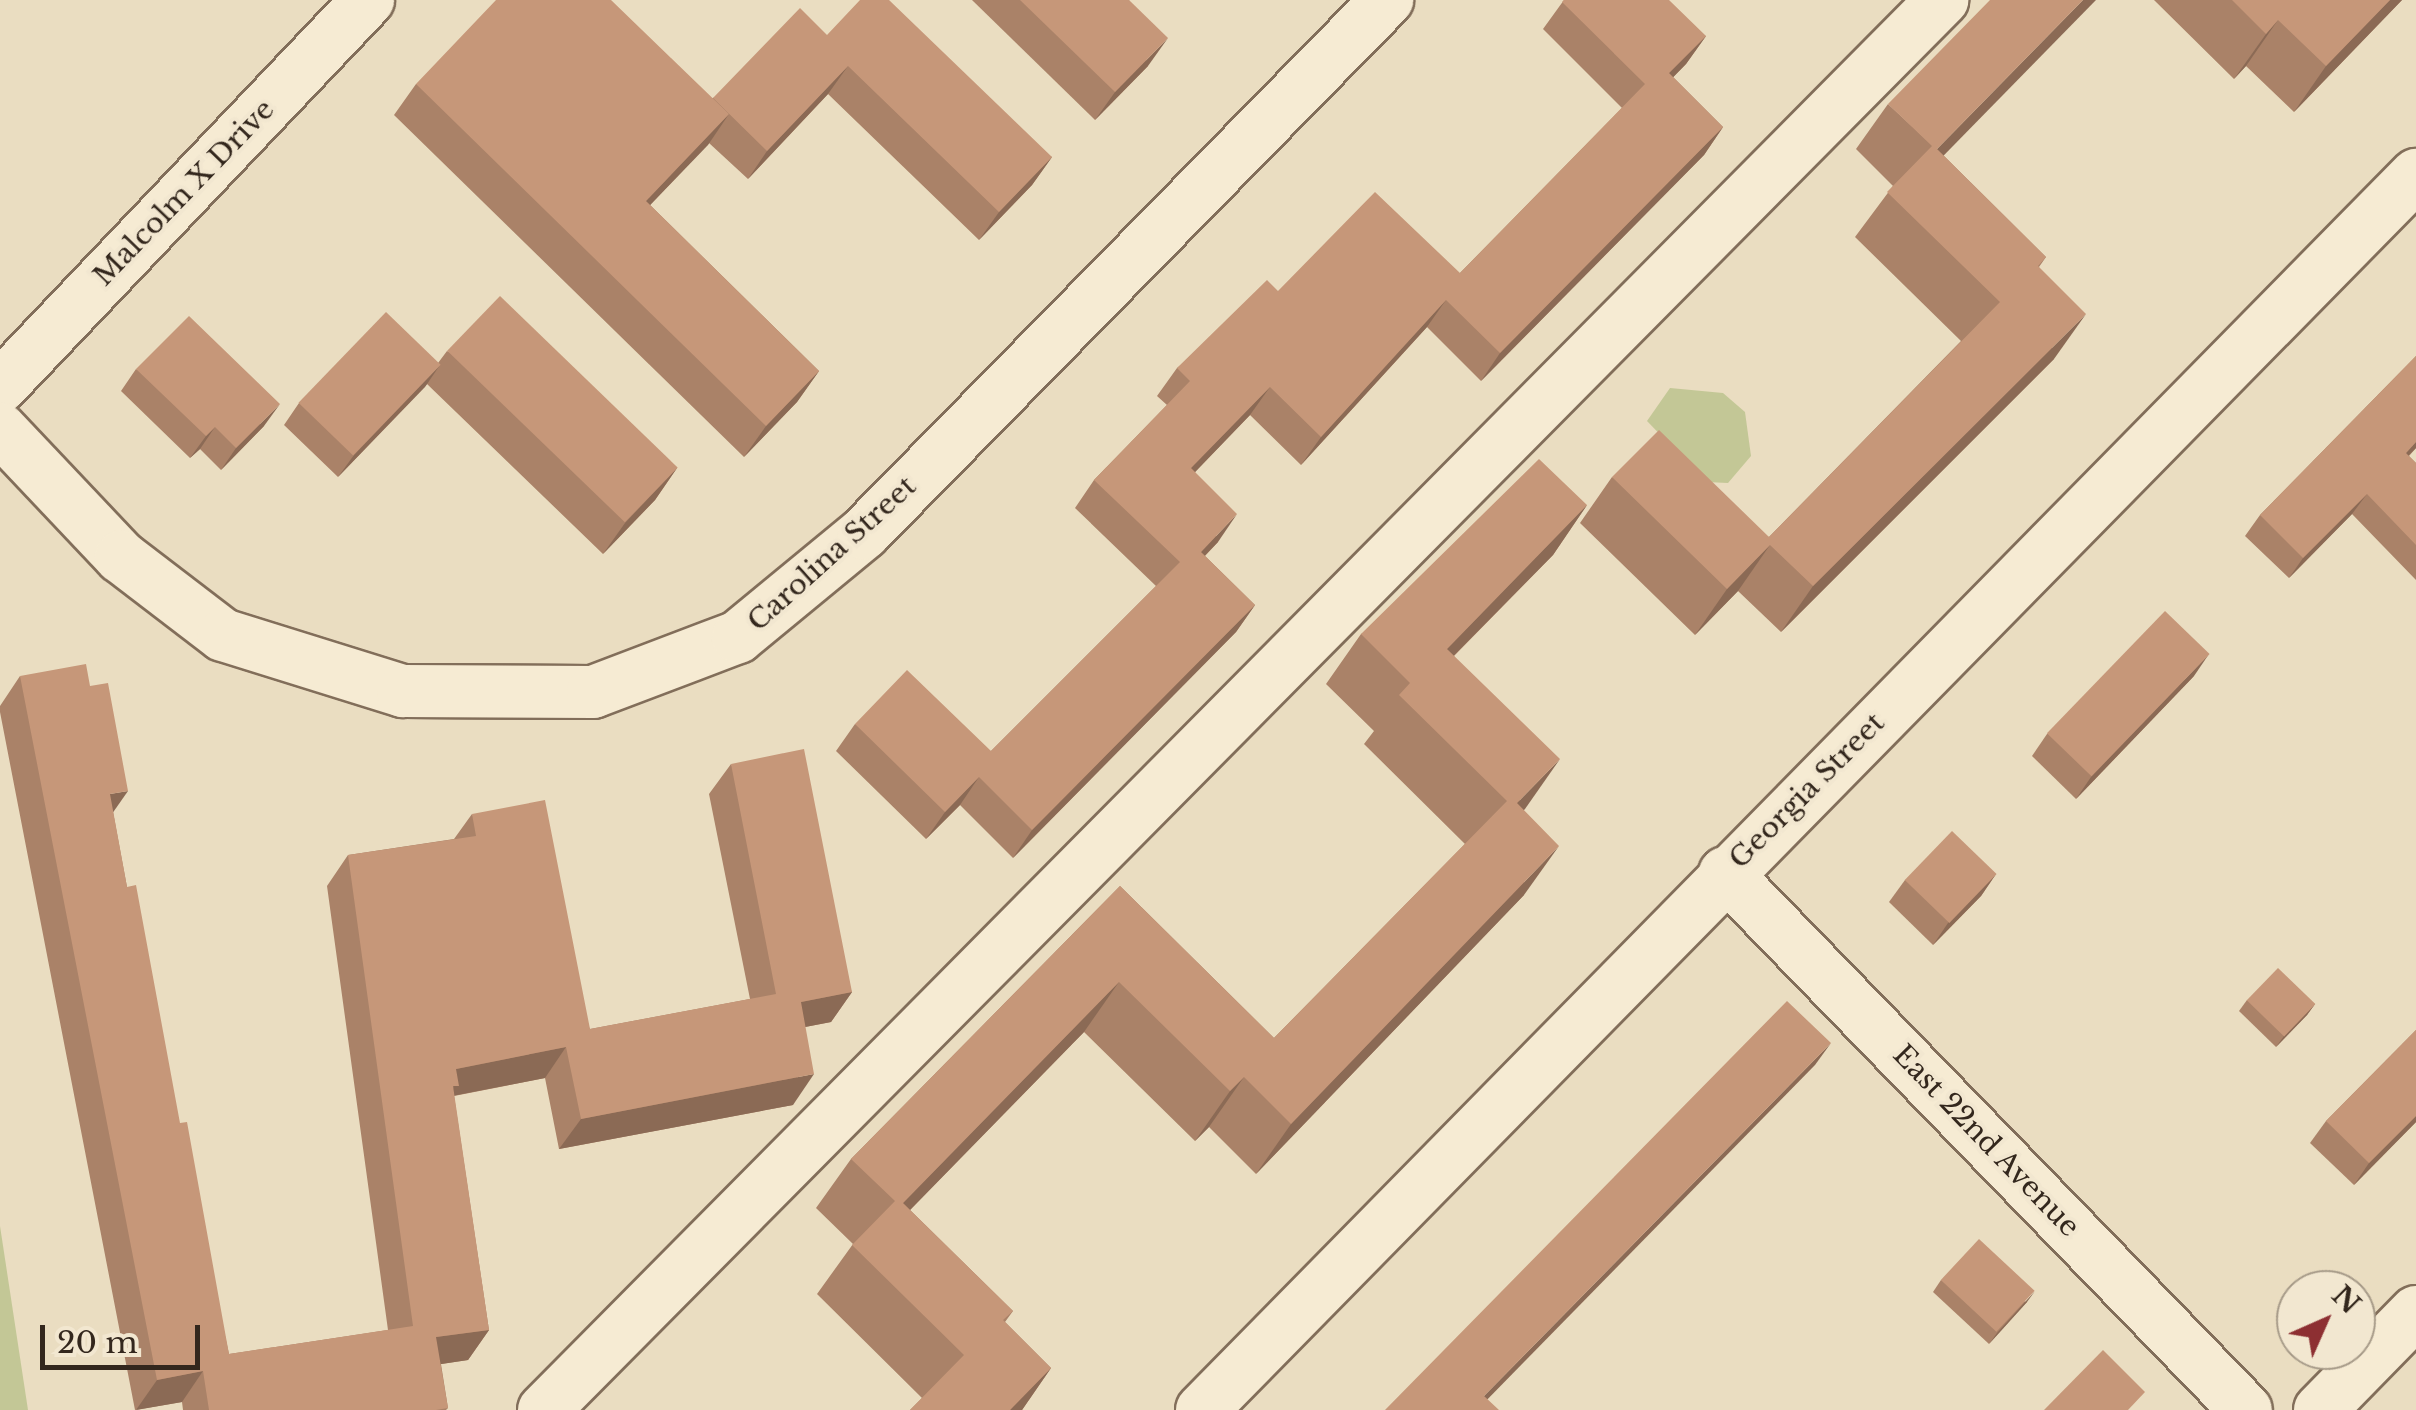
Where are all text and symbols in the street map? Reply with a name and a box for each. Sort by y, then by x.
street label: Malcolm X Drive [86,93,282,293]
street label: Carolina Street [741,470,923,638]
street label: Georgia Street [1722,706,1892,876]
street label: East 22nd Avenue [1886,1038,2086,1244]
north arrow [2276,1270,2376,1370]
text: N [2324,1278,2368,1322]
scale bar [45,1305,205,1367]
text: 20 m [57,1324,138,1361]

